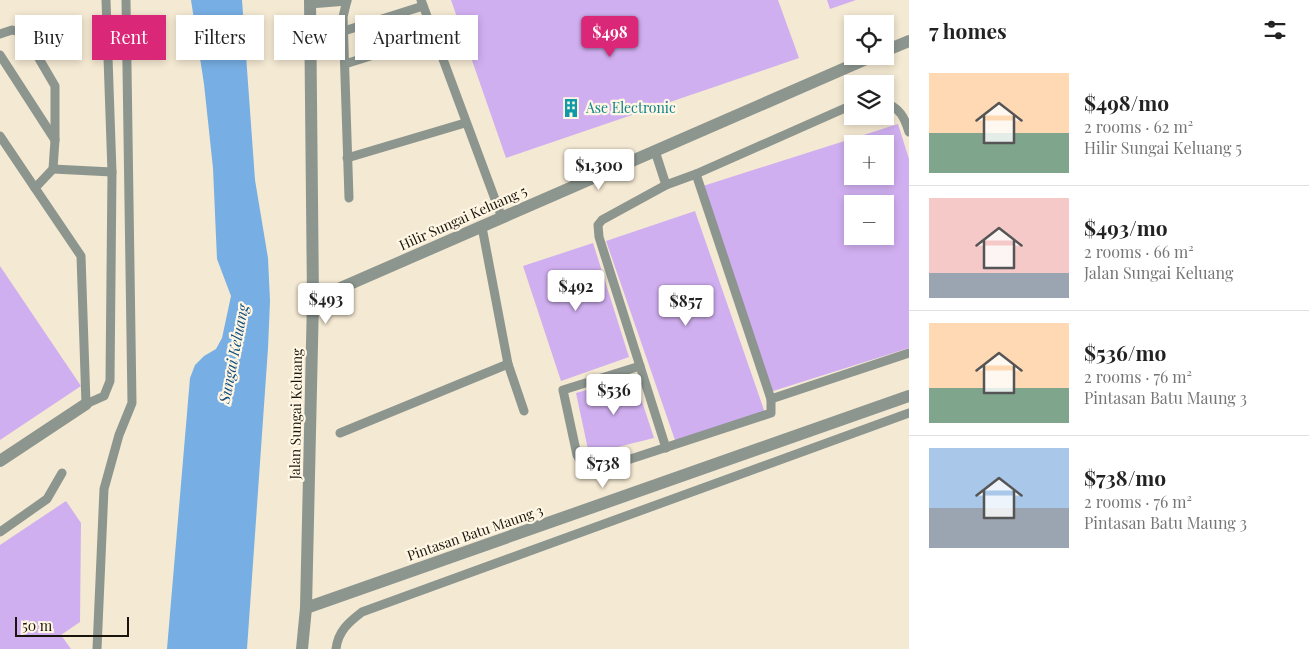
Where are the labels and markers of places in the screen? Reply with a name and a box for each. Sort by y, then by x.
pin: $498 [580,15,640,58]
building icon: Ase Electronic [560,97,582,119]
place label: Ase Electronic [585,98,676,117]
pin: $1,300 [558,148,640,191]
pin: $492 [546,270,606,312]
pin: $493 [296,282,356,325]
pin: $857 [656,284,716,327]
pin: $536 [584,374,644,416]
pin: $738 [573,446,633,489]

